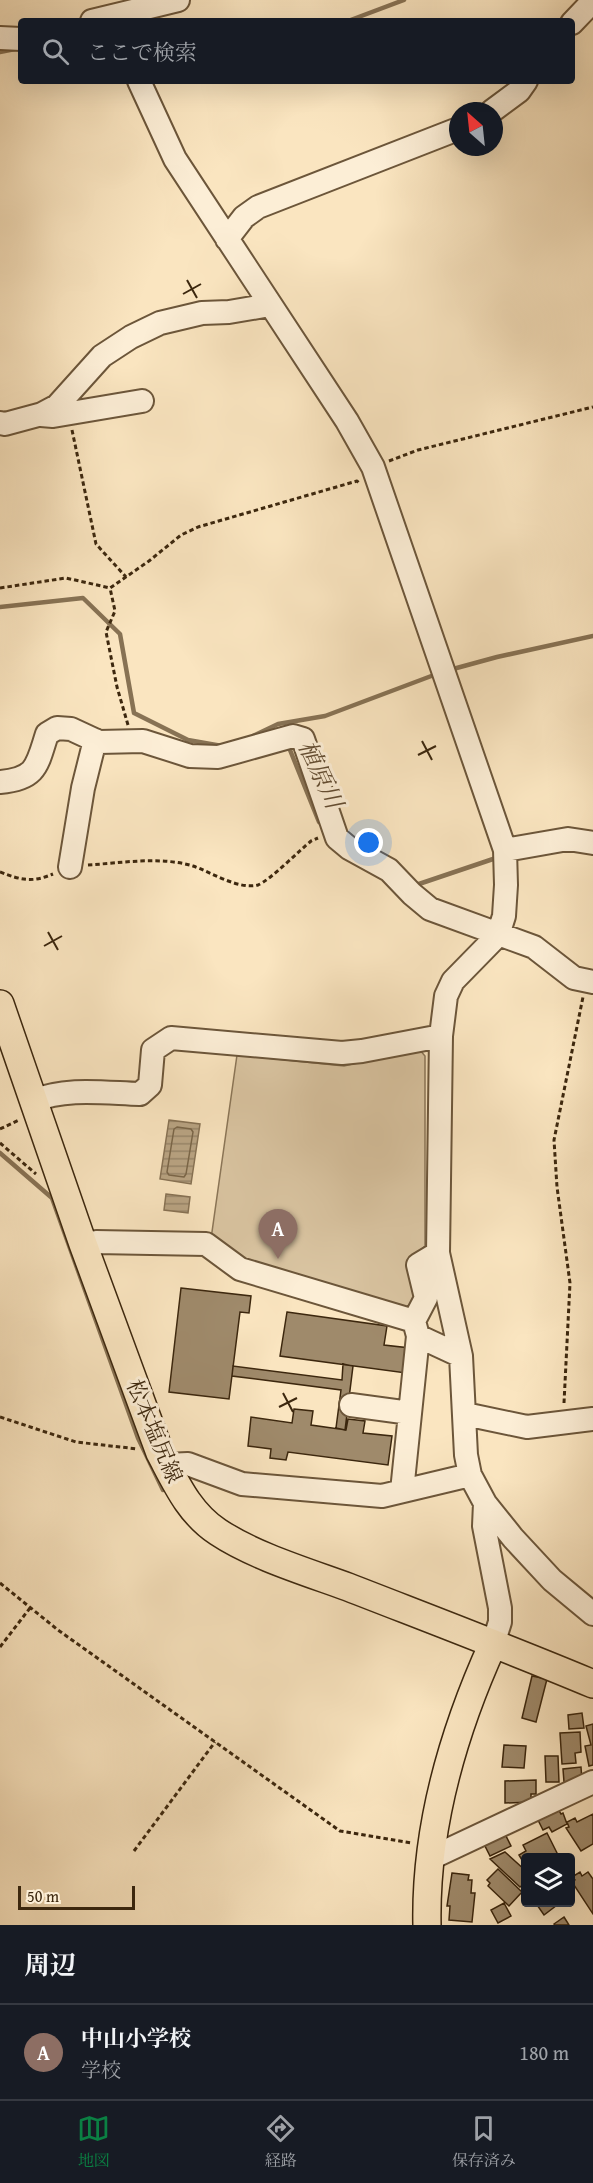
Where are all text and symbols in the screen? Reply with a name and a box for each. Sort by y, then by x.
search box [18,18,575,84]
icon: search [39,35,72,68]
text: ここで検索 [87,36,197,68]
north arrow [449,102,503,156]
water label: 植原川 [290,734,353,817]
your location [354,828,383,857]
pin: A [258,1210,298,1259]
street label: 松本塩尻線 [119,1374,191,1488]
map controls [521,1853,575,1907]
button: layers [521,1853,575,1907]
scale bar [18,1883,135,1910]
text: 50 m [27,1884,59,1908]
text: 周辺 [24,1945,76,1984]
text: 中山小学校 [81,2022,191,2054]
text: A [37,2038,50,2067]
text: 180 m [519,2038,569,2067]
text: 学校 [81,2055,121,2084]
tab: 地図 [77,2112,110,2172]
tab: 経路 [264,2112,297,2172]
tab: 保存済み [452,2112,516,2172]

